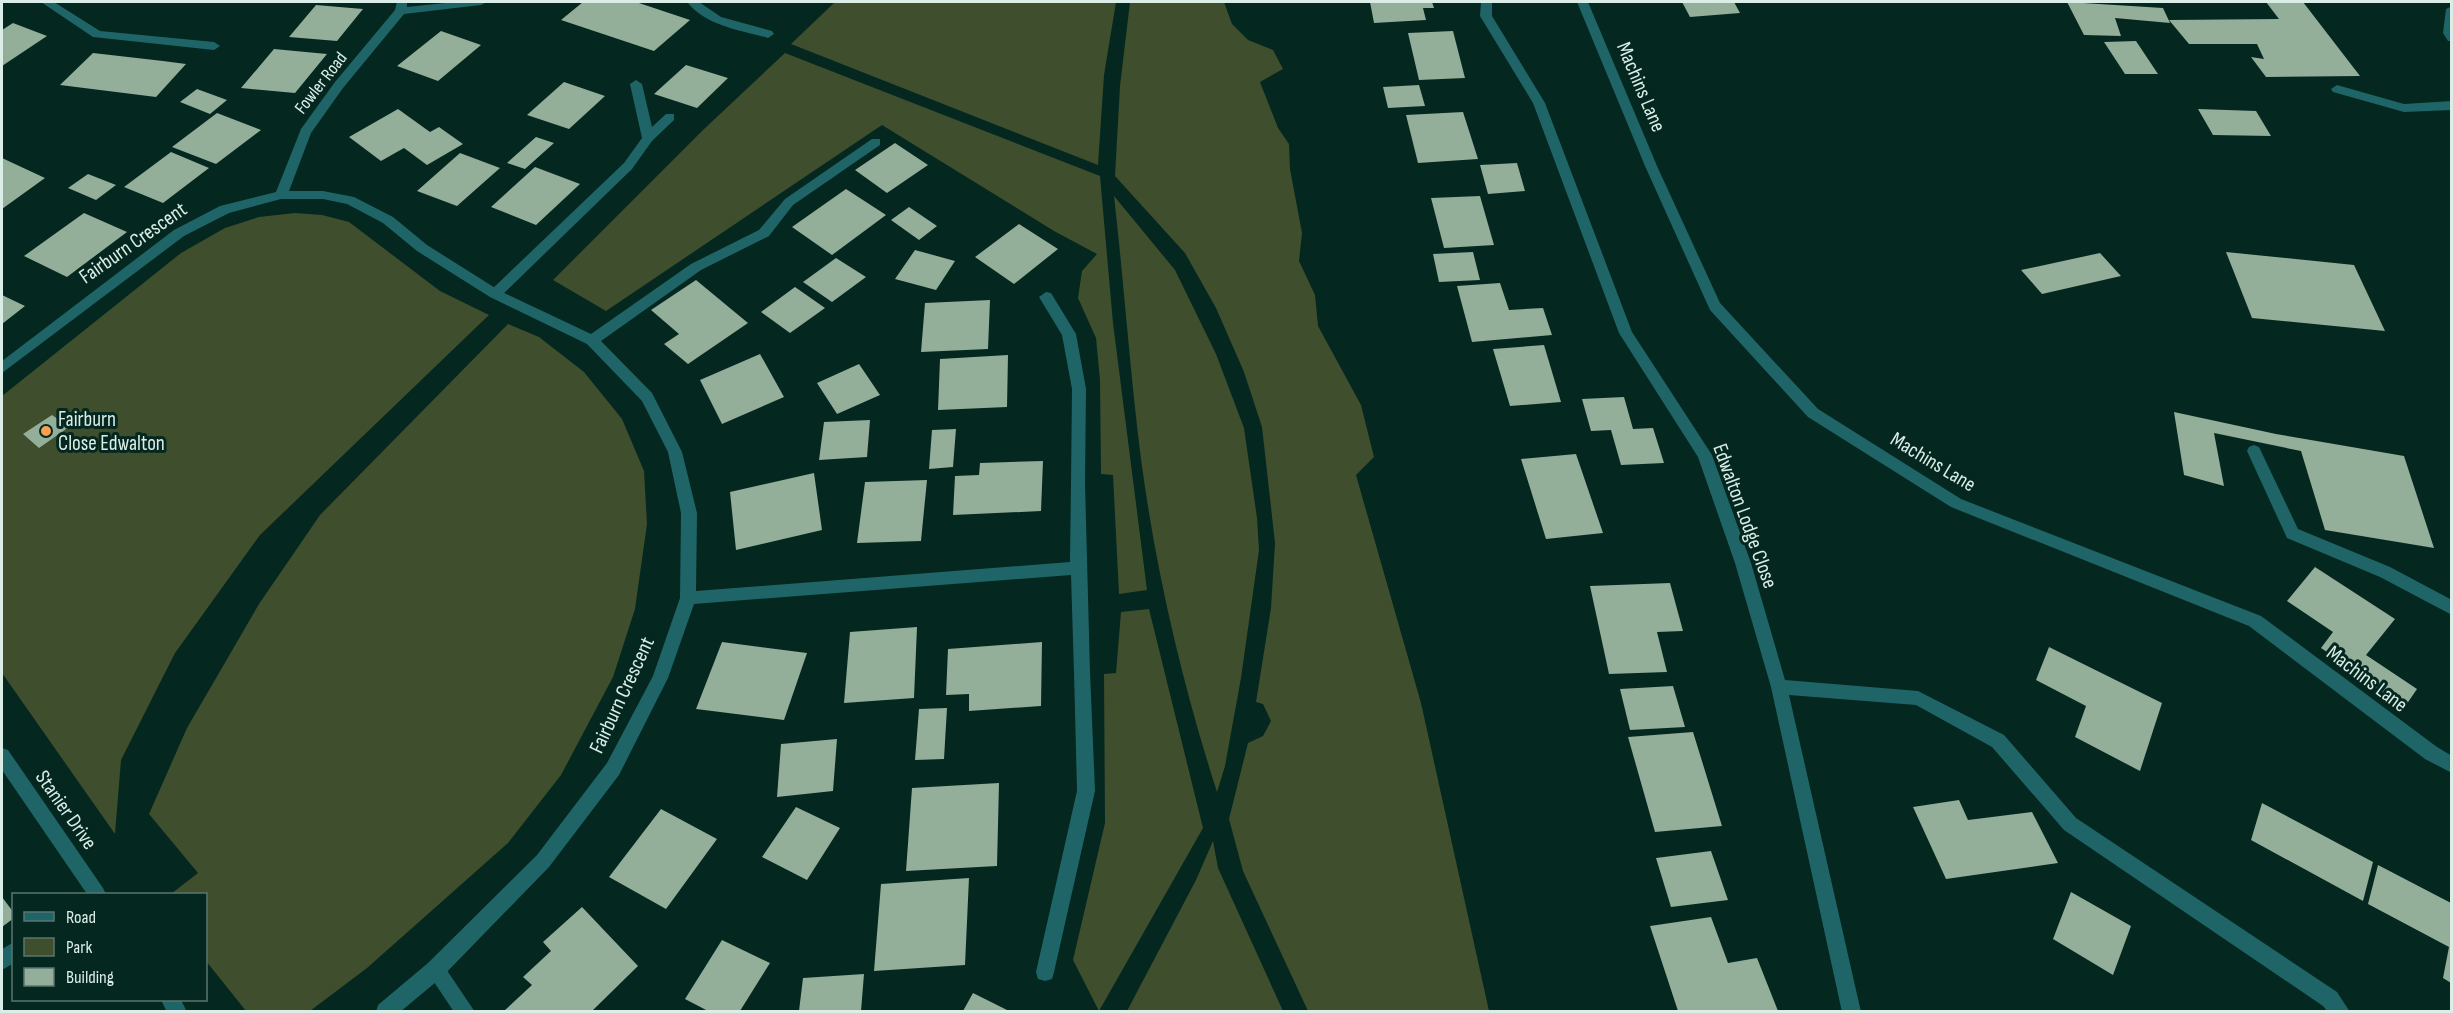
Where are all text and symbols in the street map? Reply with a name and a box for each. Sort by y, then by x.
street label: Machins Lane [1611,38,1671,136]
street label: Fowler Road [290,48,352,118]
street label: Fairburn Crescent [74,197,192,289]
place label: Fairburn Close Edwalton [58,407,165,456]
marker: Fairburn Close Edwalton [39,424,53,438]
street label: Machins Lane [1886,427,1980,497]
street label: Edwalton Lodge Close [1707,440,1783,592]
street label: Fairburn Crescent [584,633,660,757]
street label: Machins Lane [2322,640,2412,718]
street label: Stanier Drive [30,766,102,854]
legend [12,893,207,1001]
text: Road [66,907,96,928]
text: Park [66,937,92,958]
text: Building [66,967,114,988]

